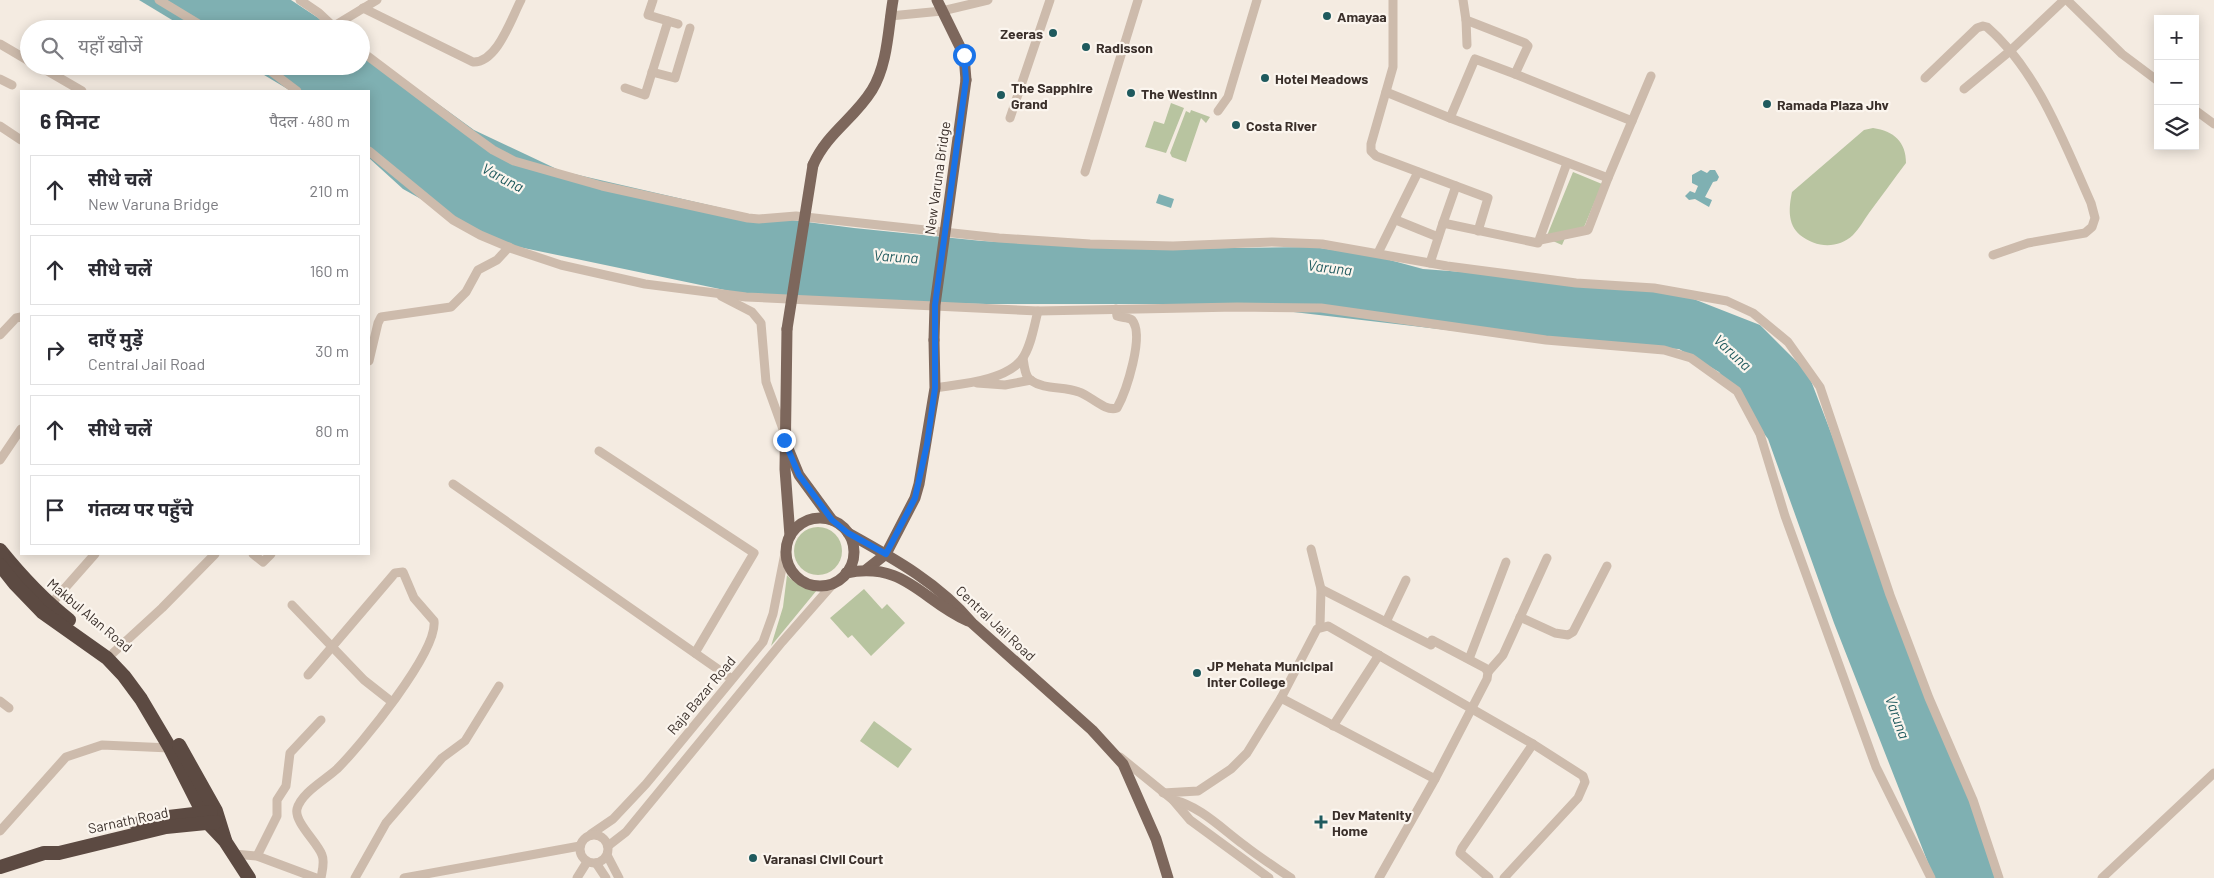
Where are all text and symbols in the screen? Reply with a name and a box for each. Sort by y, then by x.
place label: Amayaa [1337,8,1387,25]
marker: Amayaa [1321,10,1333,22]
map controls [2154,15,2199,150]
button: + [2154,15,2199,60]
search box [20,20,370,75]
place label: Zeeras [1000,25,1043,42]
marker: Zeeras [1047,27,1059,39]
icon: search [38,34,66,62]
text: यहाँ खोजें [78,34,142,57]
place label: Radisson [1096,39,1153,56]
marker: Radisson [1080,41,1092,53]
route start [953,44,976,67]
button: − [2154,60,2199,105]
place label: Hotel Meadows [1275,70,1368,87]
marker: Hotel Meadows [1259,72,1271,84]
place label: The Sapphire Grand [1011,79,1093,112]
place label: The Westinn [1141,85,1217,102]
marker: The Westinn [1125,87,1137,99]
marker: The Sapphire Grand [995,89,1007,101]
place label: Ramada Plaza Jhv [1777,96,1889,113]
marker: Ramada Plaza Jhv [1761,98,1773,110]
button: layers [2154,105,2199,150]
text: 6 मिनट [40,108,100,133]
text: पैदल · 480 m [269,111,350,130]
place label: Costa River [1246,117,1317,134]
marker: Costa River [1230,119,1242,131]
street label: New Varuna Bridge [921,120,953,236]
water label: Varuna [479,159,527,195]
text: सीधे चलें [88,167,152,190]
icon: ahead [41,176,69,204]
text: 210 m [310,181,349,200]
text: New Varuna Bridge [88,194,219,213]
water label: Varuna [873,245,919,267]
water label: Varuna [1307,255,1353,279]
icon: ahead [41,256,69,284]
text: सीधे चलें [88,257,152,280]
text: 160 m [310,261,349,280]
text: दाएँ मुड़ें [88,327,143,350]
water label: Varuna [1710,330,1756,374]
icon: right [41,336,69,364]
text: 30 m [315,341,349,360]
text: Central Jail Road [88,354,205,373]
icon: ahead [41,416,69,444]
text: सीधे चलें [88,417,152,440]
text: 80 m [315,421,349,440]
route end [773,429,796,452]
icon: arrive [41,496,69,524]
text: गंतव्य पर पहुँचे [88,497,193,520]
street label: Makbul Alan Road [44,575,136,655]
street label: Central Jail Road [953,582,1039,664]
street label: Raja Bazar Road [663,652,739,738]
place label: JP Mehata Municipal Inter College [1207,657,1333,690]
marker: JP Mehata Municipal Inter College [1191,667,1203,679]
water label: Varuna [1882,693,1914,741]
street label: Sarnath Road [86,803,170,837]
place label: Dev Matenity Home [1332,806,1412,839]
marker: Dev Matenity Home [1314,815,1328,829]
place label: Varanasi Civil Court [763,850,883,867]
marker: Varanasi Civil Court [747,852,759,864]

